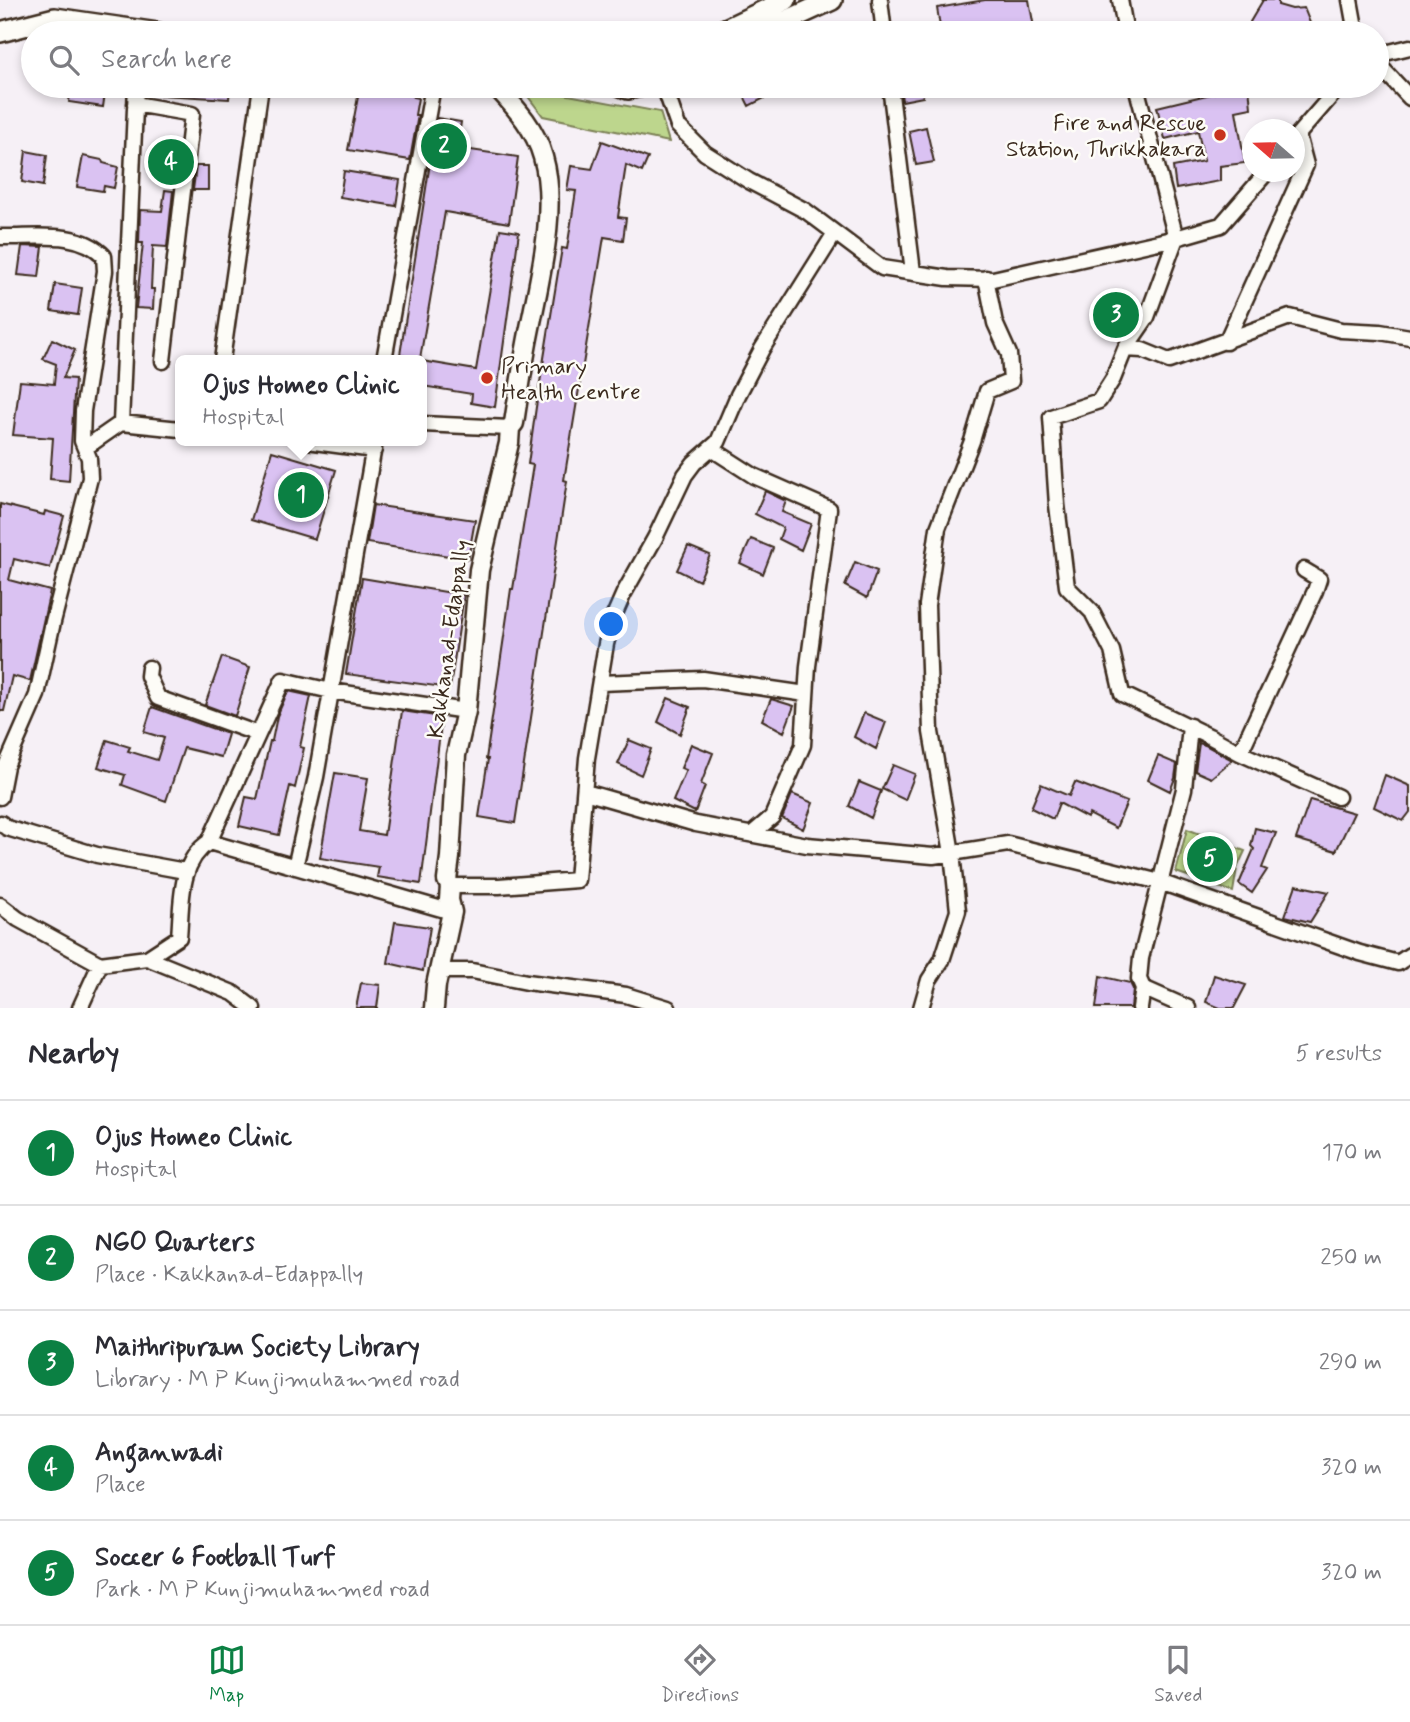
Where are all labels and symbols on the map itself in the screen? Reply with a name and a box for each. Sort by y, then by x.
place label: Fire and Rescue Station, Thrikkakara [1006,109,1206,165]
north arrow [1242,119,1305,182]
pin: 2 [421,120,467,172]
marker: Fire and Rescue Station, Thrikkakara [1212,127,1228,143]
pin: 4 [148,136,194,188]
pin: 3 [1093,289,1139,341]
place label: Primary Health Centre [501,352,641,408]
marker: Primary Health Centre [479,370,495,386]
pin: 1 [278,469,324,521]
street label: Kakkanad-Edappally [421,538,479,740]
your location [594,607,628,641]
pin: 5 [1187,833,1233,885]

